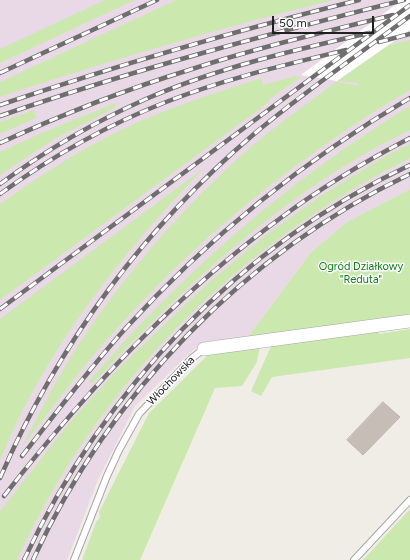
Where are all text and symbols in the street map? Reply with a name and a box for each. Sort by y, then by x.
scale bar [274,8,376,34]
text: 50 m [279,16,307,30]
park label: Ogród Działkowy "Reduta" [319,260,403,286]
street label: Włochowska [144,354,198,408]

